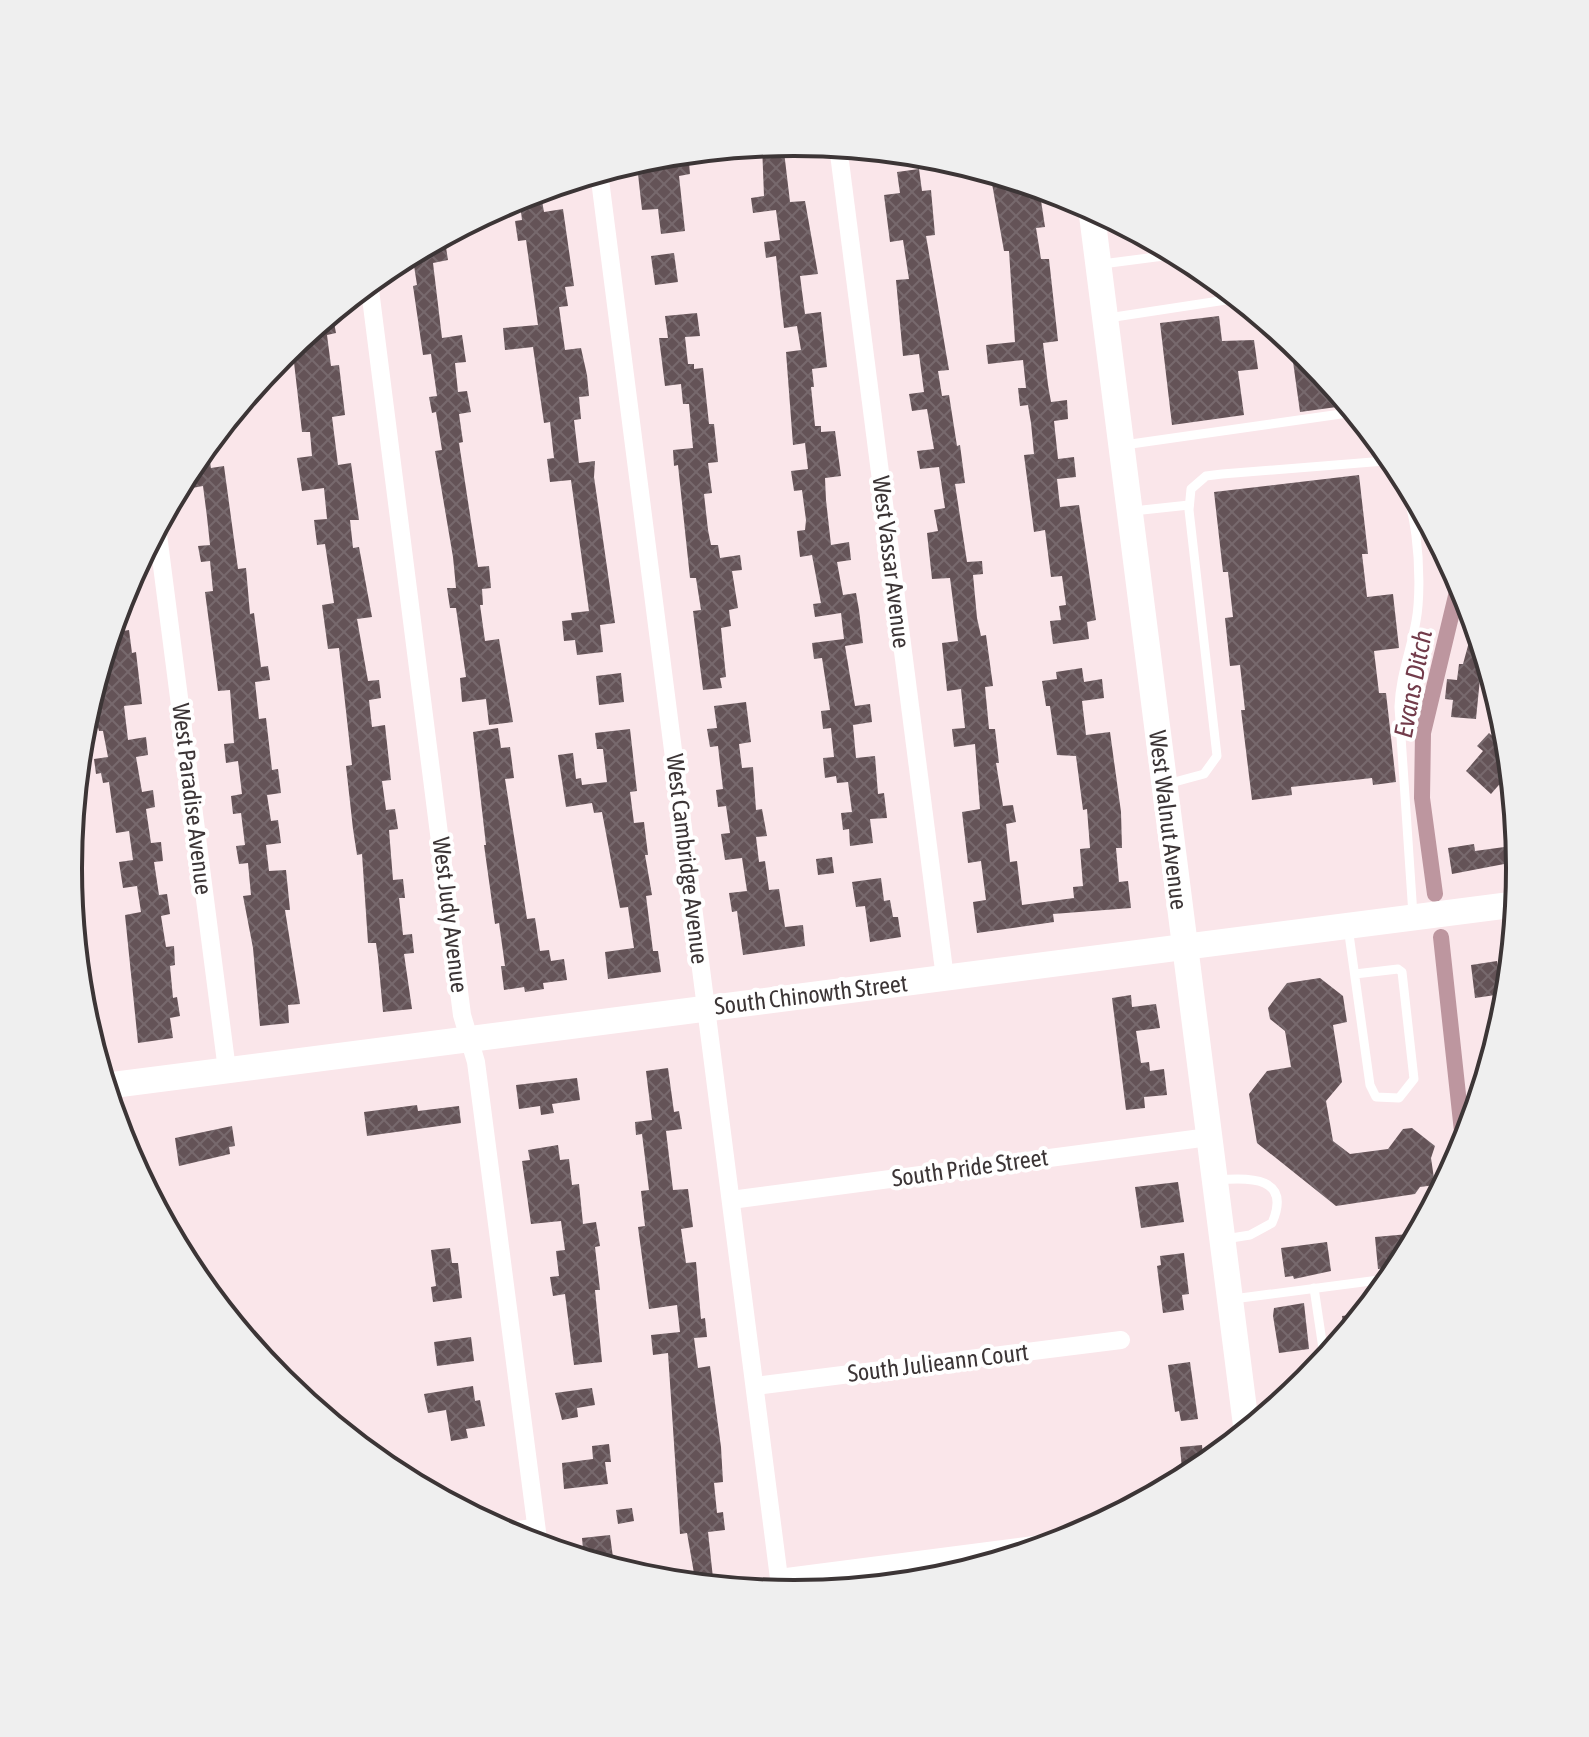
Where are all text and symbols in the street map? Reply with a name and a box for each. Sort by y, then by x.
street label: West Vassar Avenue [868,474,915,650]
water label: Evans Ditch [1388,627,1438,740]
street label: West Paradise Avenue [167,702,218,896]
street label: West Walnut Avenue [1144,729,1193,911]
street label: West Cambridge Avenue [661,752,714,965]
street label: West Judy Avenue [428,836,473,994]
street label: South Chinowth Street [713,969,909,1020]
street label: South Pride Street [890,1143,1050,1192]
street label: South Julieann Court [846,1338,1030,1387]

